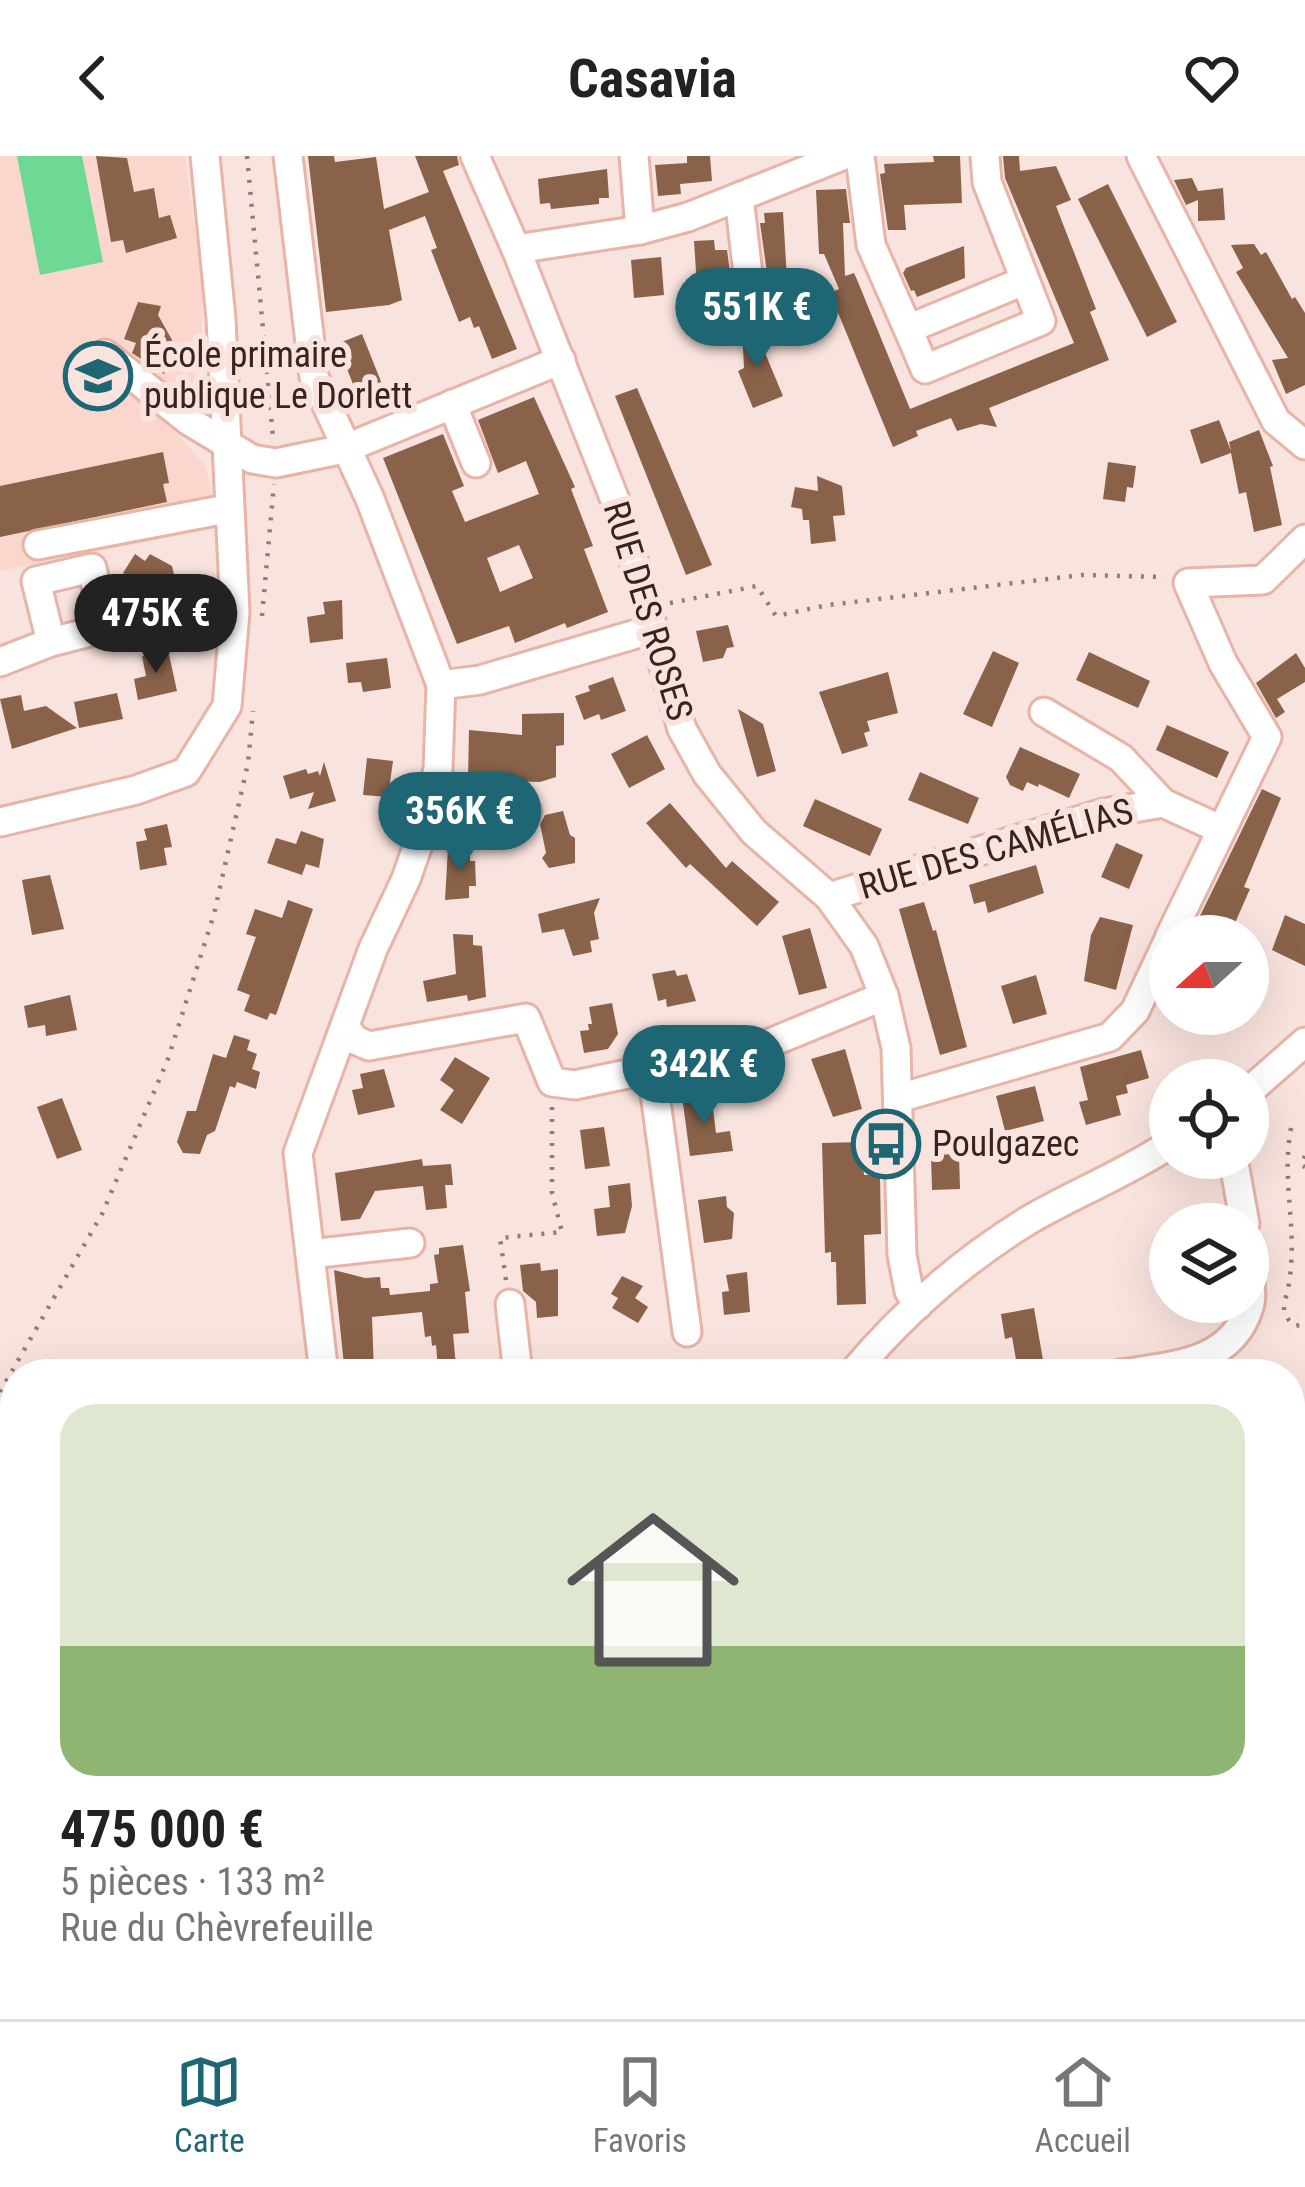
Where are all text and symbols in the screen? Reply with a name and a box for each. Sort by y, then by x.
icon: back [60,45,126,111]
icon: heart [1179,45,1245,111]
text: Casavia [568,47,737,110]
pin: 551K € [659,268,855,370]
text: 551K € [702,284,812,330]
place label: École primaire publique Le Dorlett [144,333,412,417]
school or university icon: École primaire publique Le Dorlett [63,341,133,411]
street label: RUE DES ROSES [595,496,701,726]
pin: 475K € [58,574,254,676]
text: 475K € [101,590,211,636]
pin: 356K € [362,772,558,874]
text: 356K € [405,788,515,834]
street label: RUE DES CAMÉLIAS [854,789,1138,908]
north arrow [1149,915,1269,1035]
map controls [1149,915,1269,1323]
pin: 342K € [606,1025,802,1127]
text: 342K € [649,1041,759,1087]
button: locate [1149,1059,1269,1179]
bus stop icon: Poulgazec [851,1109,921,1179]
place label: Poulgazec [932,1123,1079,1165]
button: layers [1149,1203,1269,1323]
icon: home [545,1482,761,1698]
text: 475 000 € [60,1800,264,1859]
text: 5 pièces · 133 m² [60,1859,325,1905]
text: Rue du Chèvrefeuille [60,1905,374,1951]
tab: Carte [174,2049,245,2160]
tab: Favoris [593,2049,687,2160]
tab: Accueil [1035,2049,1131,2160]

